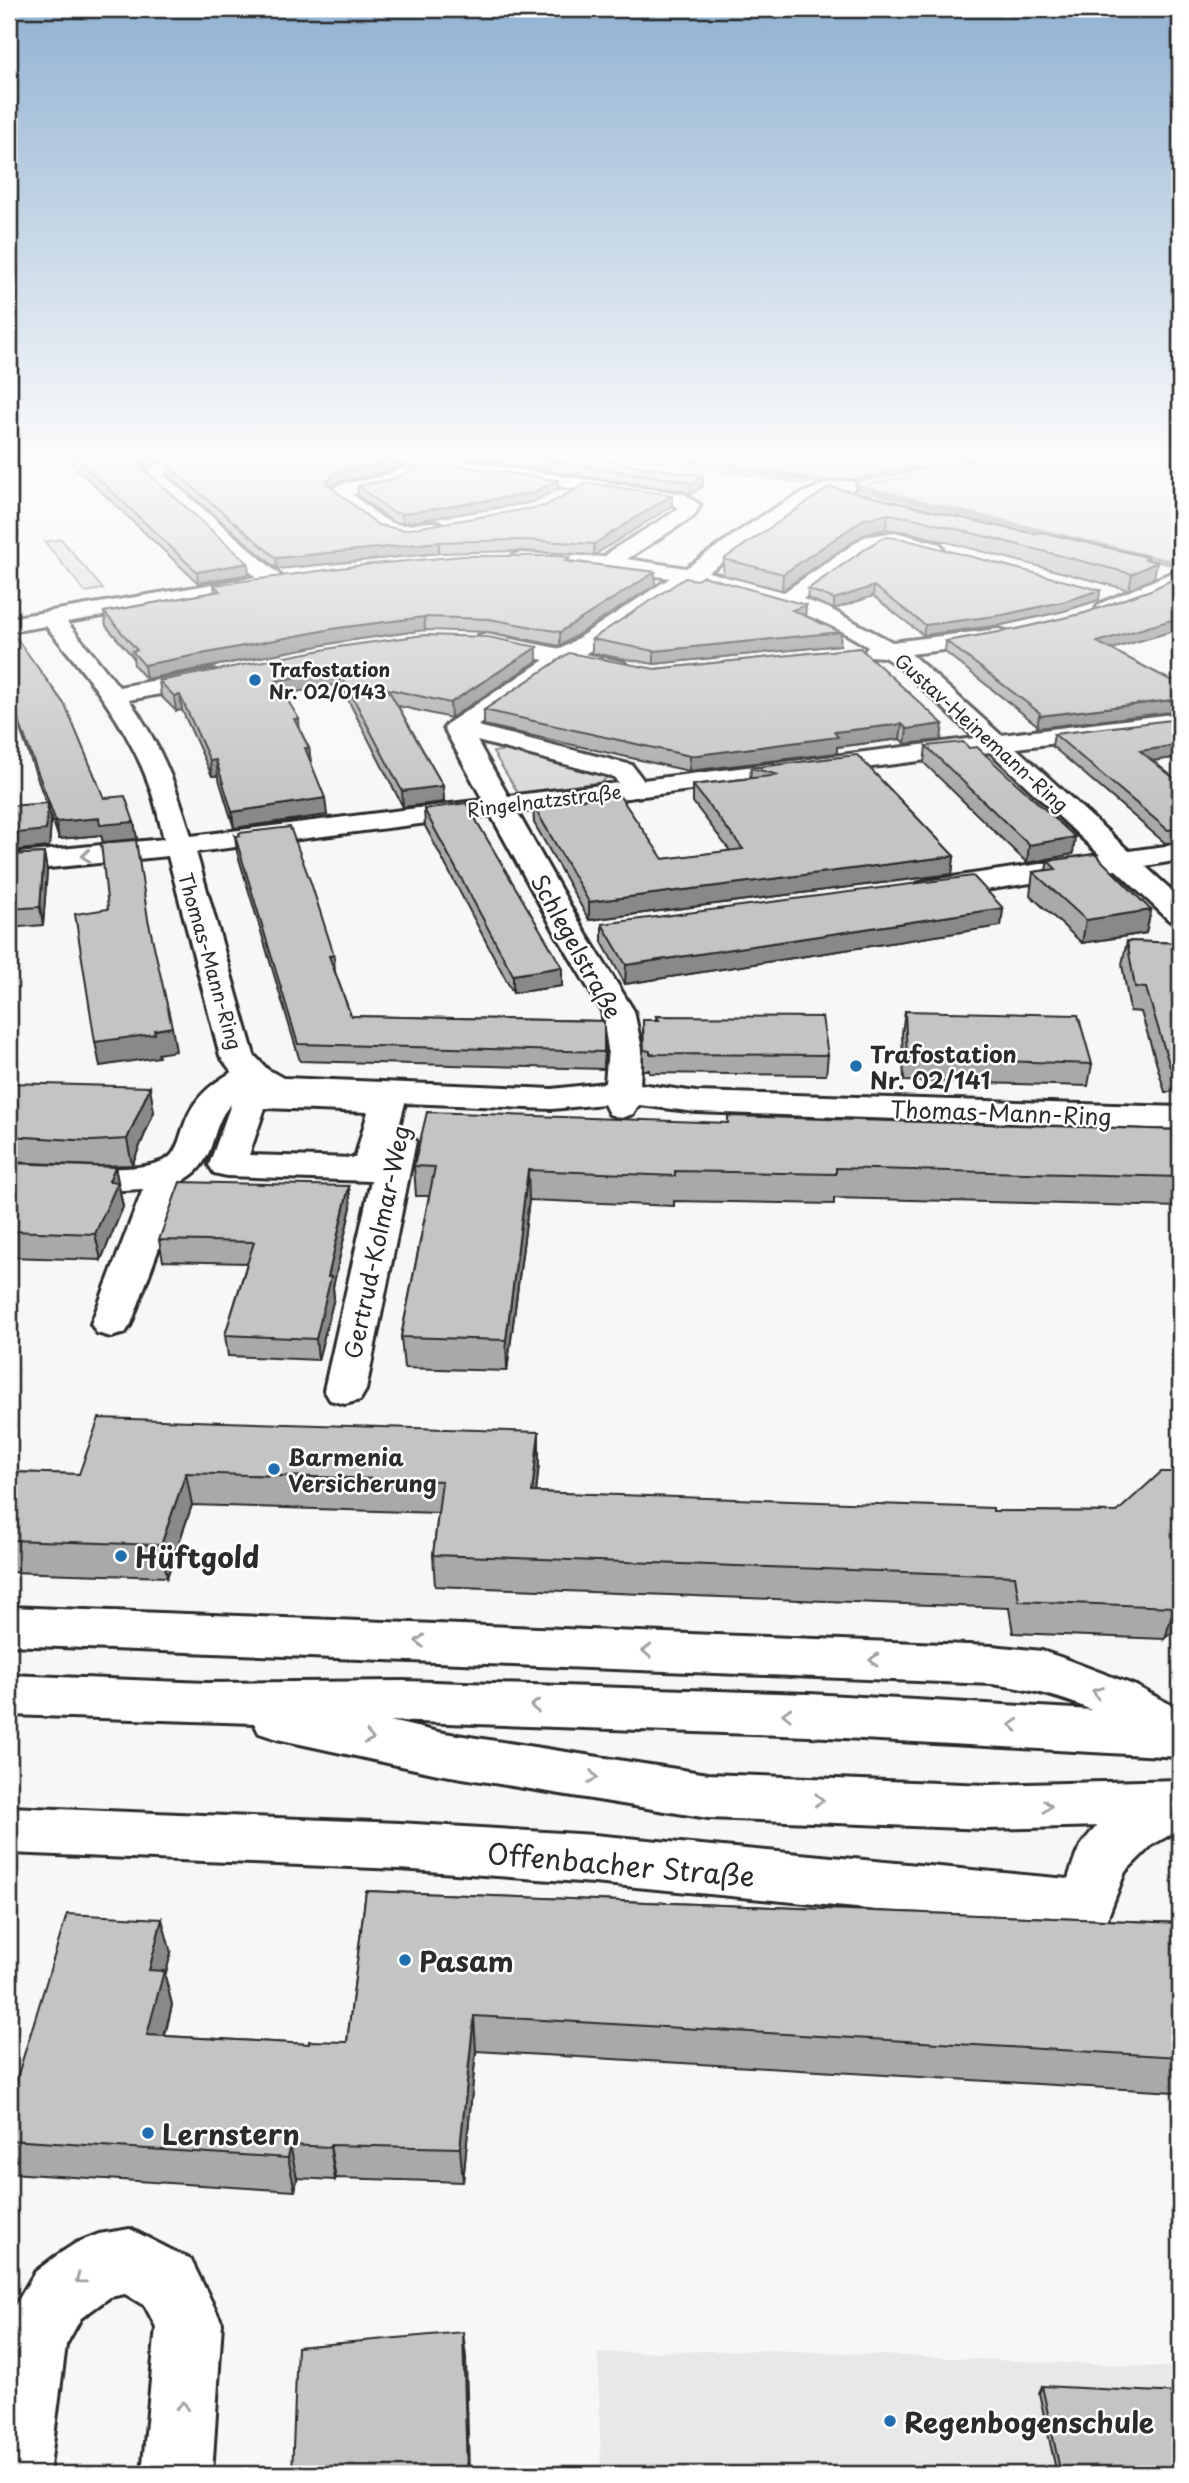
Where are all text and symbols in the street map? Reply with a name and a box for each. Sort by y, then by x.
street label: Gustav-Heinemann-Ring [889,646,1075,818]
place label: Trafostation Nr. 02/0143 [269,655,390,705]
marker: Trafostation Nr. 02/0143 [247,672,263,688]
street label: Ringelnatzstraße [465,777,623,823]
one-way arrow [81,848,92,863]
street label: Schlegelstraße [523,867,631,1025]
street label: Thomas-Mann-Ring [172,869,250,1053]
place label: Trafostation Nr. 02/141 [870,1036,1017,1097]
marker: Trafostation Nr. 02/141 [848,1058,864,1074]
street label: Thomas-Mann-Ring [890,1091,1112,1133]
street label: Gertrud-Kolmar-Weg [334,1122,418,1362]
place label: Barmenia Versicherung [288,1439,437,1500]
marker: Barmenia Versicherung [266,1461,282,1477]
place label: Hüftgold [135,1535,259,1578]
marker: Hüftgold [113,1548,129,1564]
one-way arrow [414,1634,425,1649]
one-way arrow [641,1643,652,1658]
one-way arrow [869,1653,880,1668]
one-way arrow [1092,1686,1104,1700]
one-way arrow [530,1698,541,1713]
one-way arrow [781,1706,792,1722]
one-way arrow [1009,1718,1020,1733]
one-way arrow [363,1730,375,1744]
one-way arrow [587,1769,599,1784]
one-way arrow [814,1793,825,1808]
one-way arrow [1041,1798,1052,1813]
street label: Offenbacher Straße [485,1831,757,1897]
place label: Pasam [419,1939,514,1982]
marker: Pasam [397,1952,413,1968]
place label: Lernstern [162,2112,300,2155]
marker: Lernstern [140,2125,156,2141]
one-way arrow [75,2271,88,2283]
one-way arrow [175,2400,190,2411]
place label: Regenbogenschule [904,2400,1154,2443]
marker: Regenbogenschule [882,2413,898,2429]

